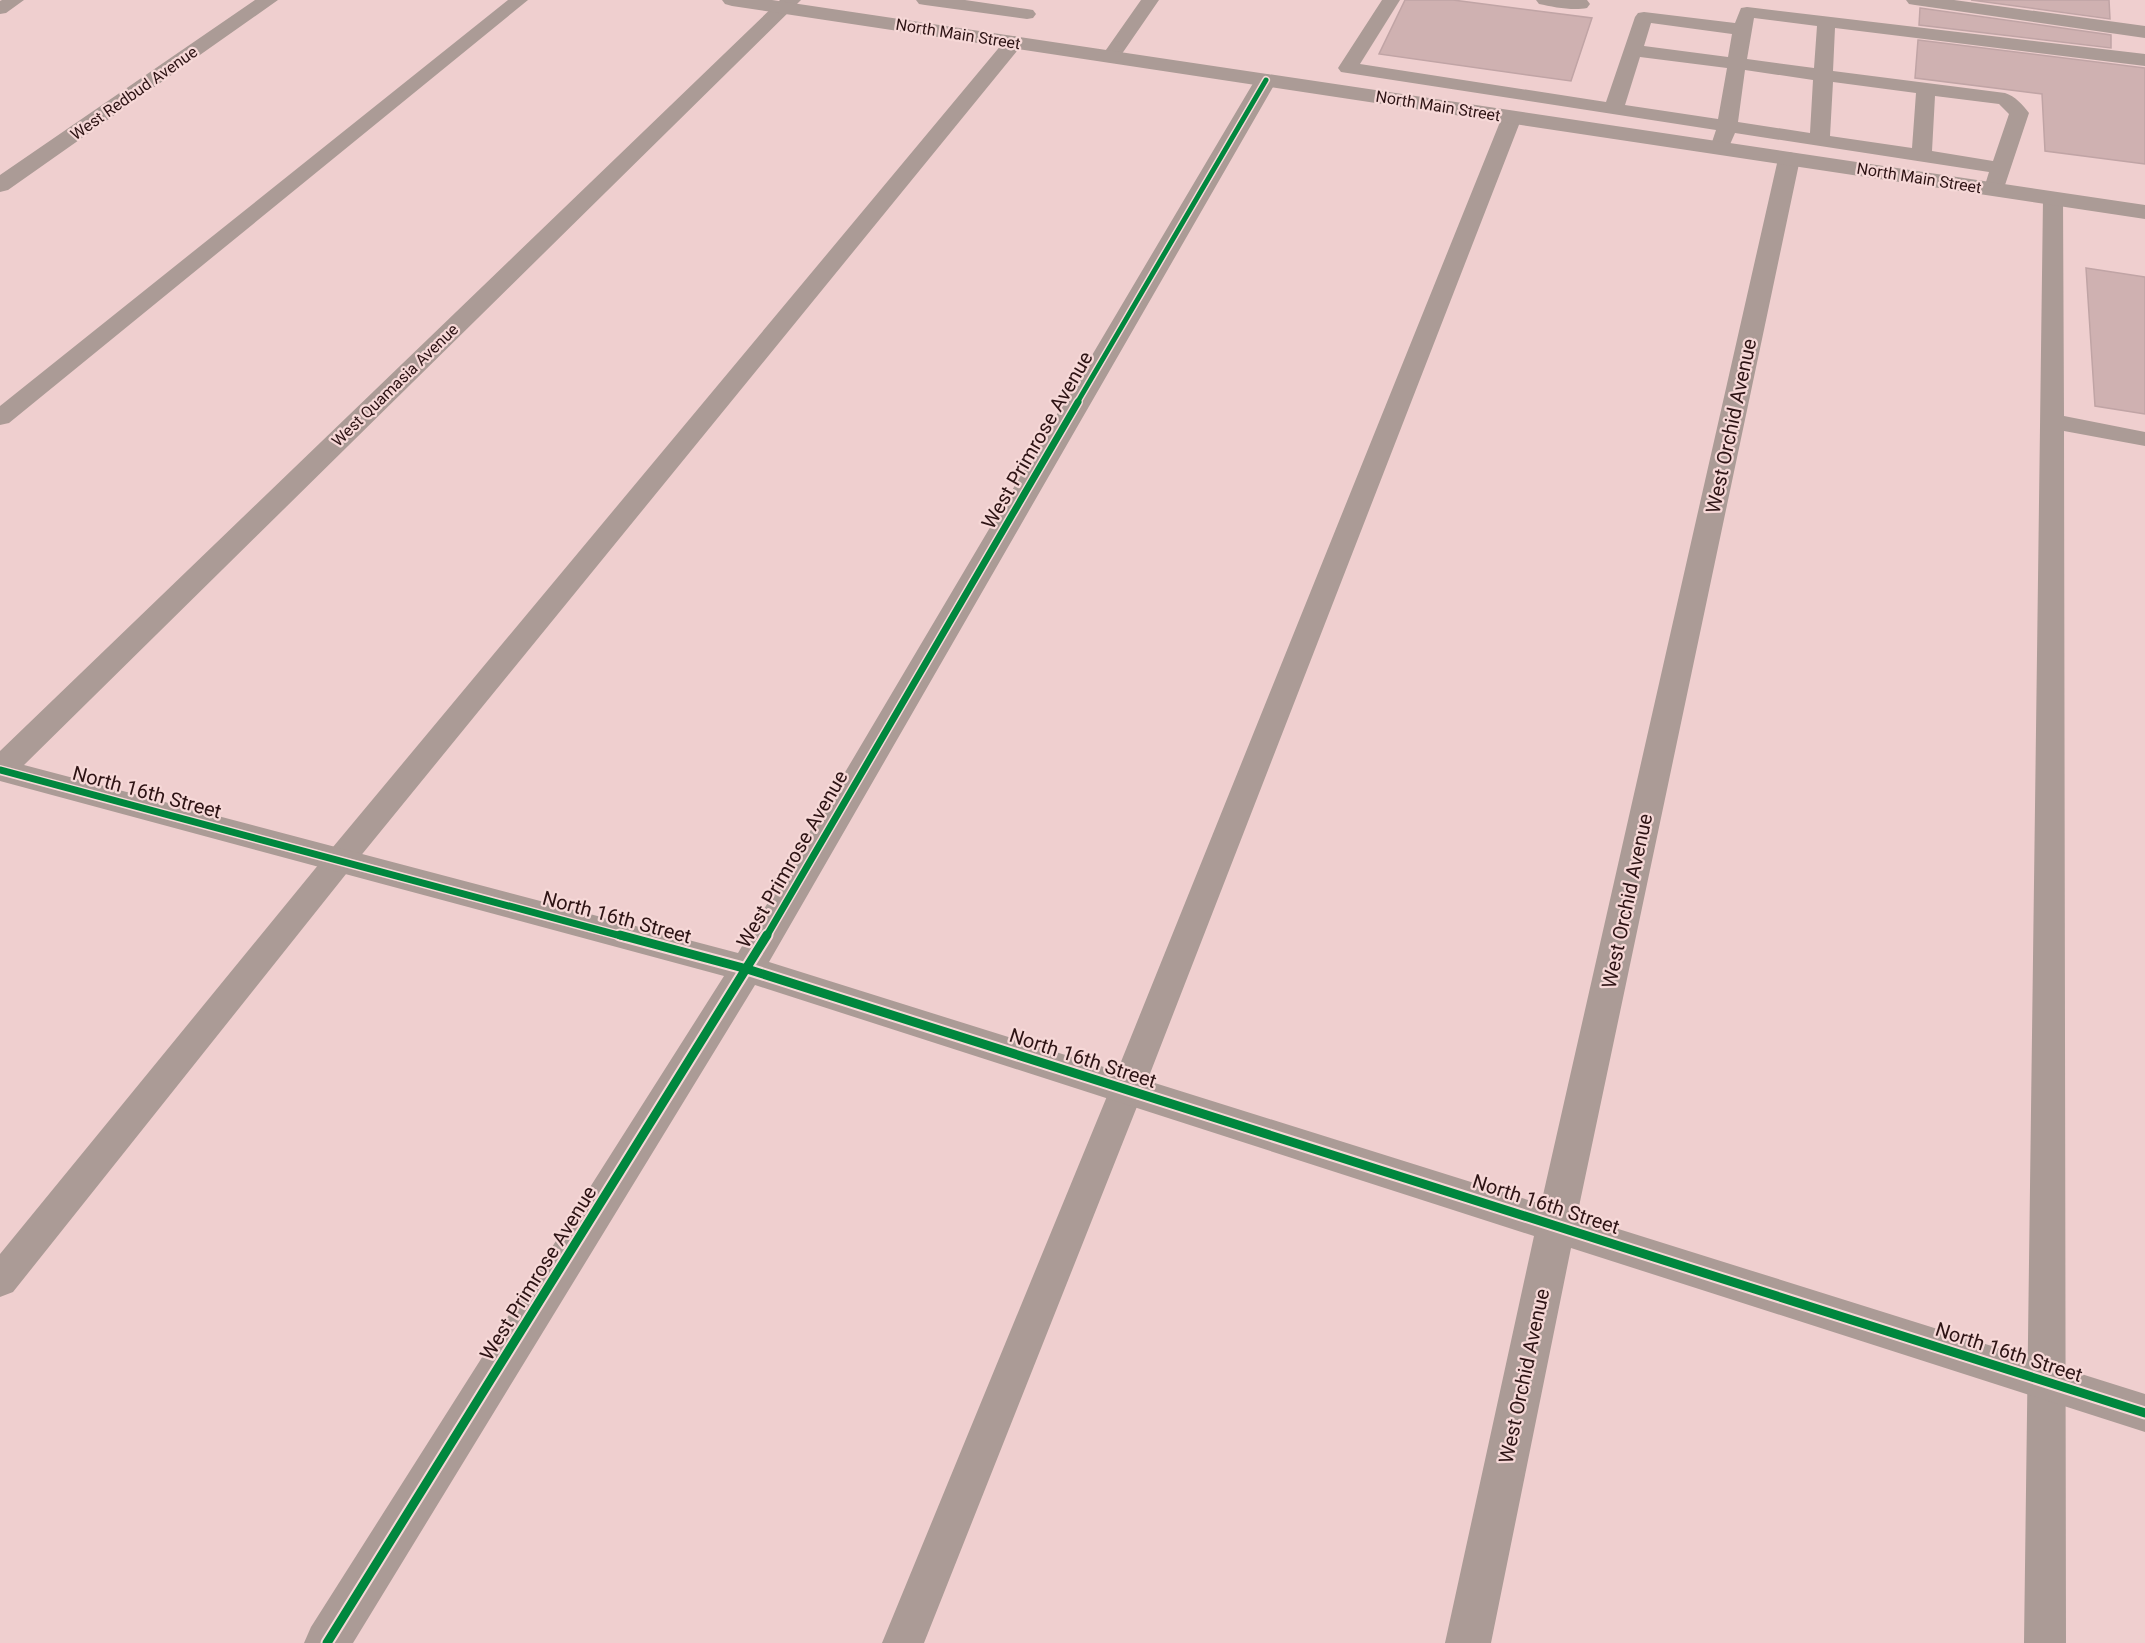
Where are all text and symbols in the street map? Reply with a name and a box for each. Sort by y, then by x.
street label: North Main Street [894,15,1022,53]
street label: West Redbud Avenue [67,42,201,144]
street label: North Main Street [1374,87,1502,125]
street label: North Main Street [1855,159,1983,197]
street label: West Quamasia Avenue [328,320,462,450]
street label: West Orchid Avenue [1701,336,1761,516]
street label: West Primrose Avenue [976,347,1098,533]
street label: North 16th Street [70,761,224,823]
street label: West Primrose Avenue [731,766,853,952]
street label: West Orchid Avenue [1597,811,1657,991]
street label: North 16th Street [540,886,694,948]
street label: North 16th Street [1006,1023,1160,1093]
street label: North 16th Street [1469,1169,1623,1239]
street label: West Primrose Avenue [475,1181,601,1365]
street label: West Orchid Avenue [1494,1286,1554,1466]
street label: North 16th Street [1932,1317,2086,1387]

